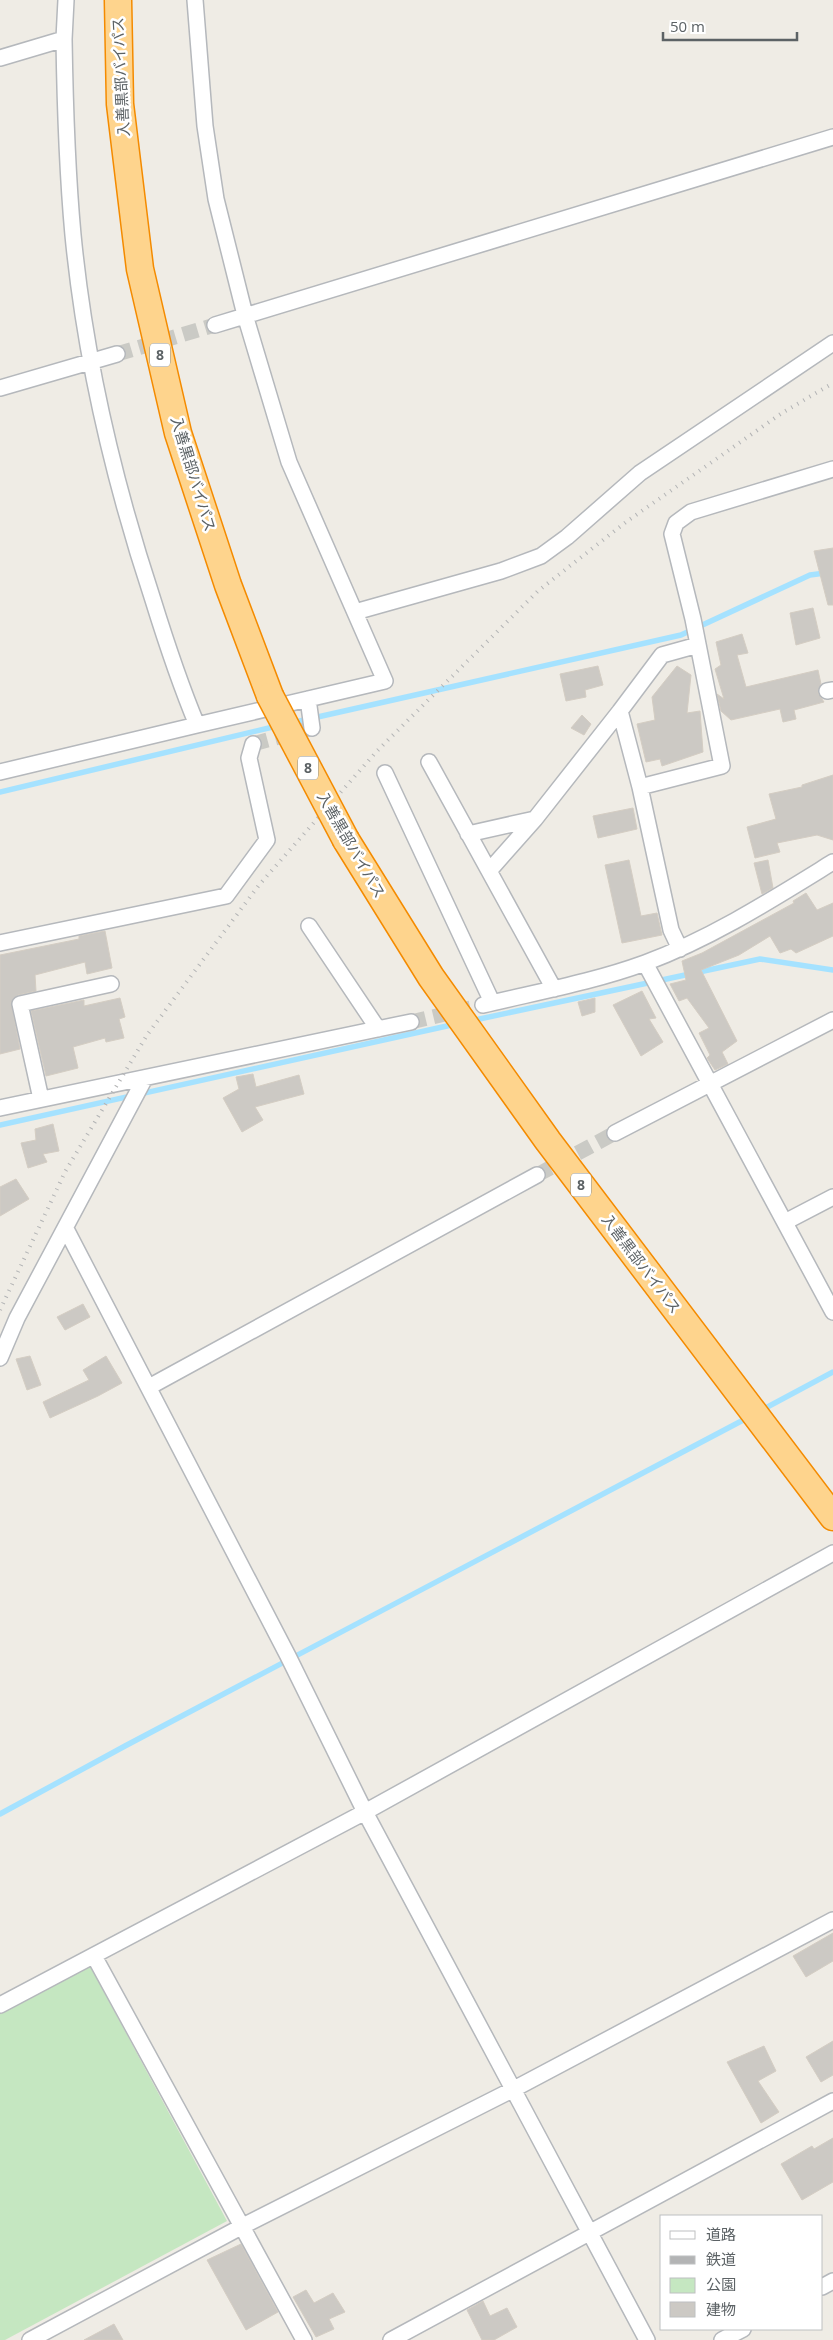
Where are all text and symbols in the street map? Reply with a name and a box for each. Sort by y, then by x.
scale bar [663,10,797,42]
text: 50 m [670,16,705,36]
street label: 入善黒部バイパス [107,17,133,137]
road number: 8 [150,344,170,366]
street label: 入善黒部バイパス [167,414,221,534]
road number: 8 [298,756,318,780]
street label: 入善黒部バイパス [313,788,390,901]
road number: 8 [571,1174,591,1196]
street label: 入善黒部バイパス [598,1210,686,1317]
legend [660,2215,823,2330]
text: 道路 [706,2224,736,2244]
text: 鉄道 [706,2249,736,2269]
text: 公園 [706,2274,736,2294]
text: 建物 [706,2299,736,2319]

